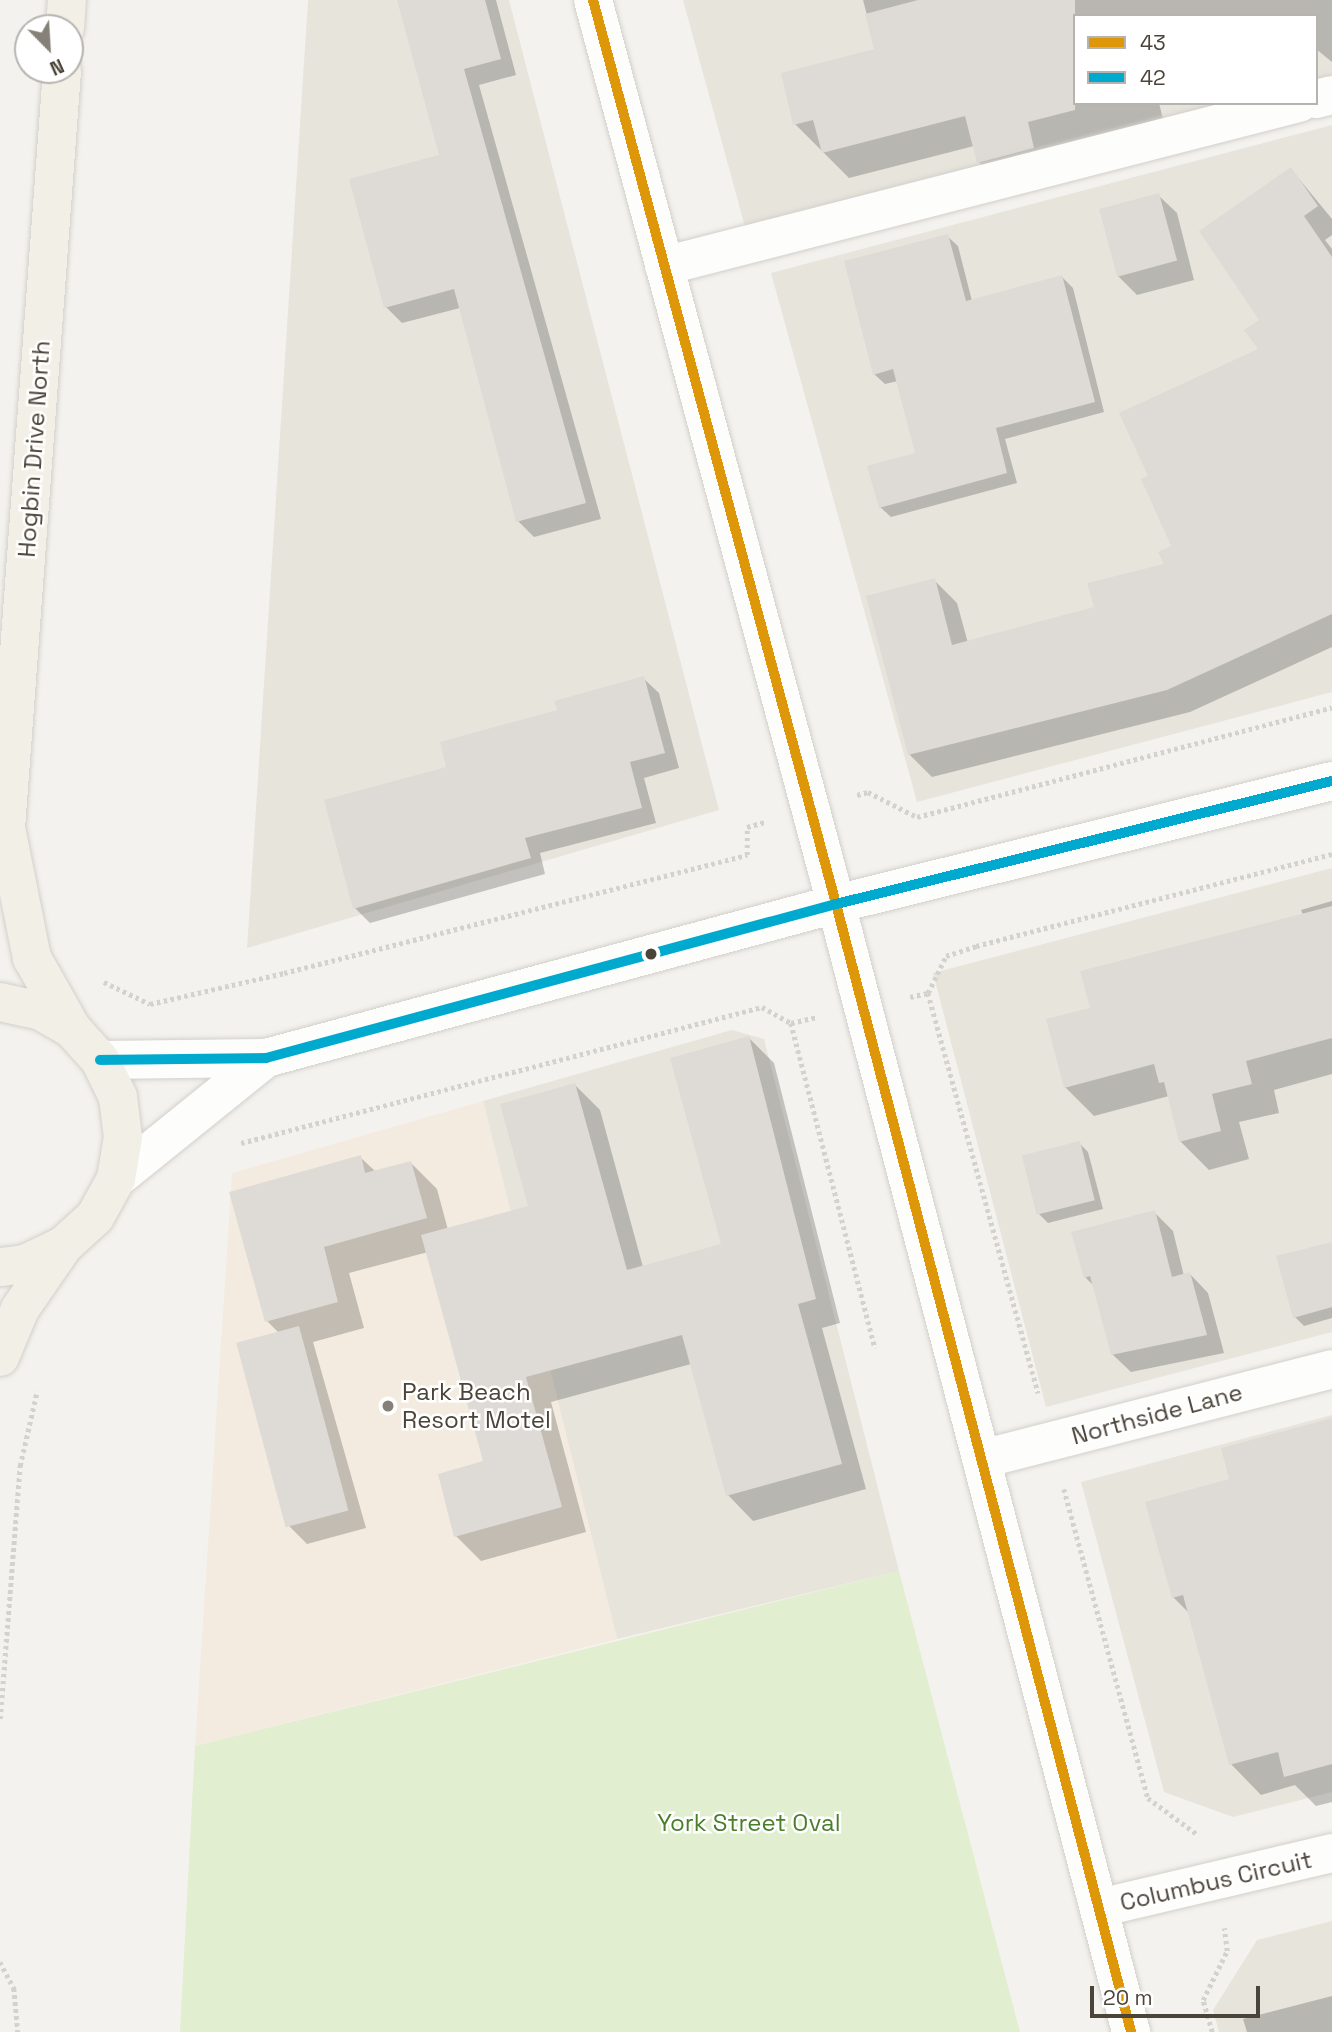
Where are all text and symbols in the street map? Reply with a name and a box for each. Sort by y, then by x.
north arrow [14,14,84,84]
legend [1073,14,1318,105]
text: 43 [1140,29,1166,56]
text: N [46,53,68,81]
text: 42 [1140,64,1166,91]
street label: Hogbin Drive North [12,340,56,558]
unlabelled marker [644,947,658,961]
street label: Northside Lane [1068,1377,1246,1451]
place label: Park Beach Resort Motel [402,1378,551,1434]
marker: Park Beach Resort Motel [380,1398,396,1414]
park label: York Street Oval [657,1809,841,1837]
street label: Columbus Circuit [1117,1845,1315,1917]
scale bar [1094,1972,1264,2016]
text: 20 m [1103,1984,1153,2011]

